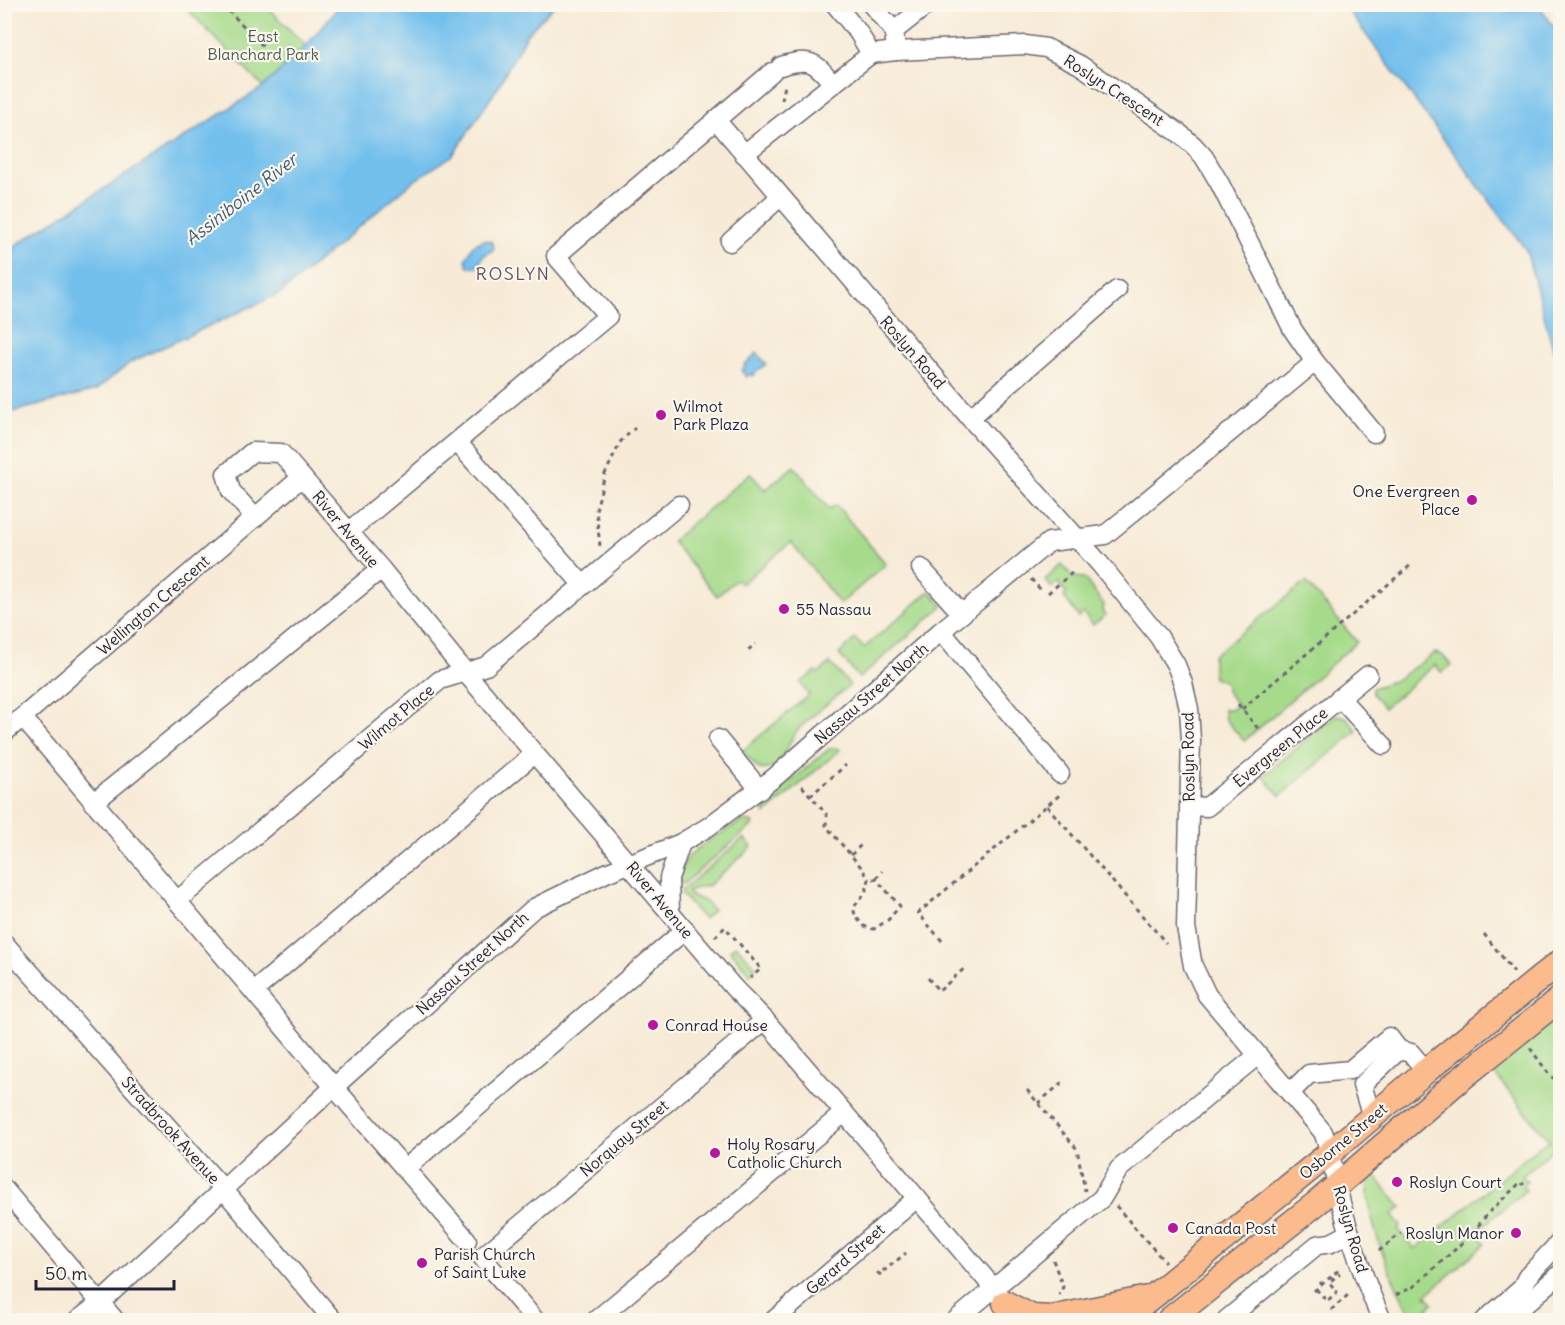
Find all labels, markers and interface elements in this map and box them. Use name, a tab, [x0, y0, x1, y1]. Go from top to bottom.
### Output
park label: East Blanchard Park	[207, 26, 319, 64]
street label: Roslyn Crescent	[1060, 50, 1168, 130]
water label: Assiniboine River	[180, 146, 304, 250]
district label: ROSLYN	[476, 262, 550, 285]
street label: Roslyn Road	[876, 312, 950, 392]
place label: Wilmot Park Plaza	[673, 396, 749, 434]
marker: Wilmot Park Plaza	[654, 408, 668, 422]
place label: One Evergreen Place	[1352, 481, 1460, 519]
street label: River Avenue	[308, 487, 384, 571]
marker: One Evergreen Place	[1465, 493, 1479, 507]
street label: Wellington Crescent	[93, 550, 214, 659]
place label: 55 Nassau	[796, 599, 871, 619]
marker: 55 Nassau	[777, 602, 791, 616]
street label: Nassau Street North	[810, 638, 932, 748]
street label: Wilmot Place	[354, 680, 438, 754]
street label: Evergreen Place	[1229, 703, 1331, 791]
street label: Roslyn Road	[1177, 712, 1199, 802]
street label: River Avenue	[622, 858, 698, 942]
street label: Nassau Street North	[412, 907, 532, 1019]
place label: Conrad House	[665, 1015, 768, 1035]
marker: Conrad House	[646, 1018, 660, 1032]
street label: Stradbrook Avenue	[118, 1072, 224, 1188]
street label: Norquay Street	[576, 1095, 673, 1181]
street label: Osborne Street	[1295, 1098, 1391, 1184]
place label: Holy Rosary Catholic Church	[727, 1134, 842, 1172]
marker: Holy Rosary Catholic Church	[708, 1146, 722, 1160]
place label: Roslyn Court	[1409, 1172, 1502, 1192]
marker: Roslyn Court	[1390, 1175, 1404, 1189]
street label: Roslyn Road	[1329, 1183, 1373, 1275]
place label: Canada Post	[1185, 1218, 1277, 1238]
street label: Gerard Street	[801, 1219, 889, 1299]
marker: Canada Post	[1166, 1221, 1180, 1235]
place label: Roslyn Manor	[1405, 1223, 1504, 1243]
marker: Roslyn Manor	[1509, 1226, 1523, 1240]
place label: Parish Church of Saint Luke	[434, 1244, 536, 1282]
scale bar	[36, 1253, 174, 1291]
marker: Parish Church of Saint Luke	[415, 1256, 429, 1270]
text: 50 m	[45, 1262, 87, 1285]

